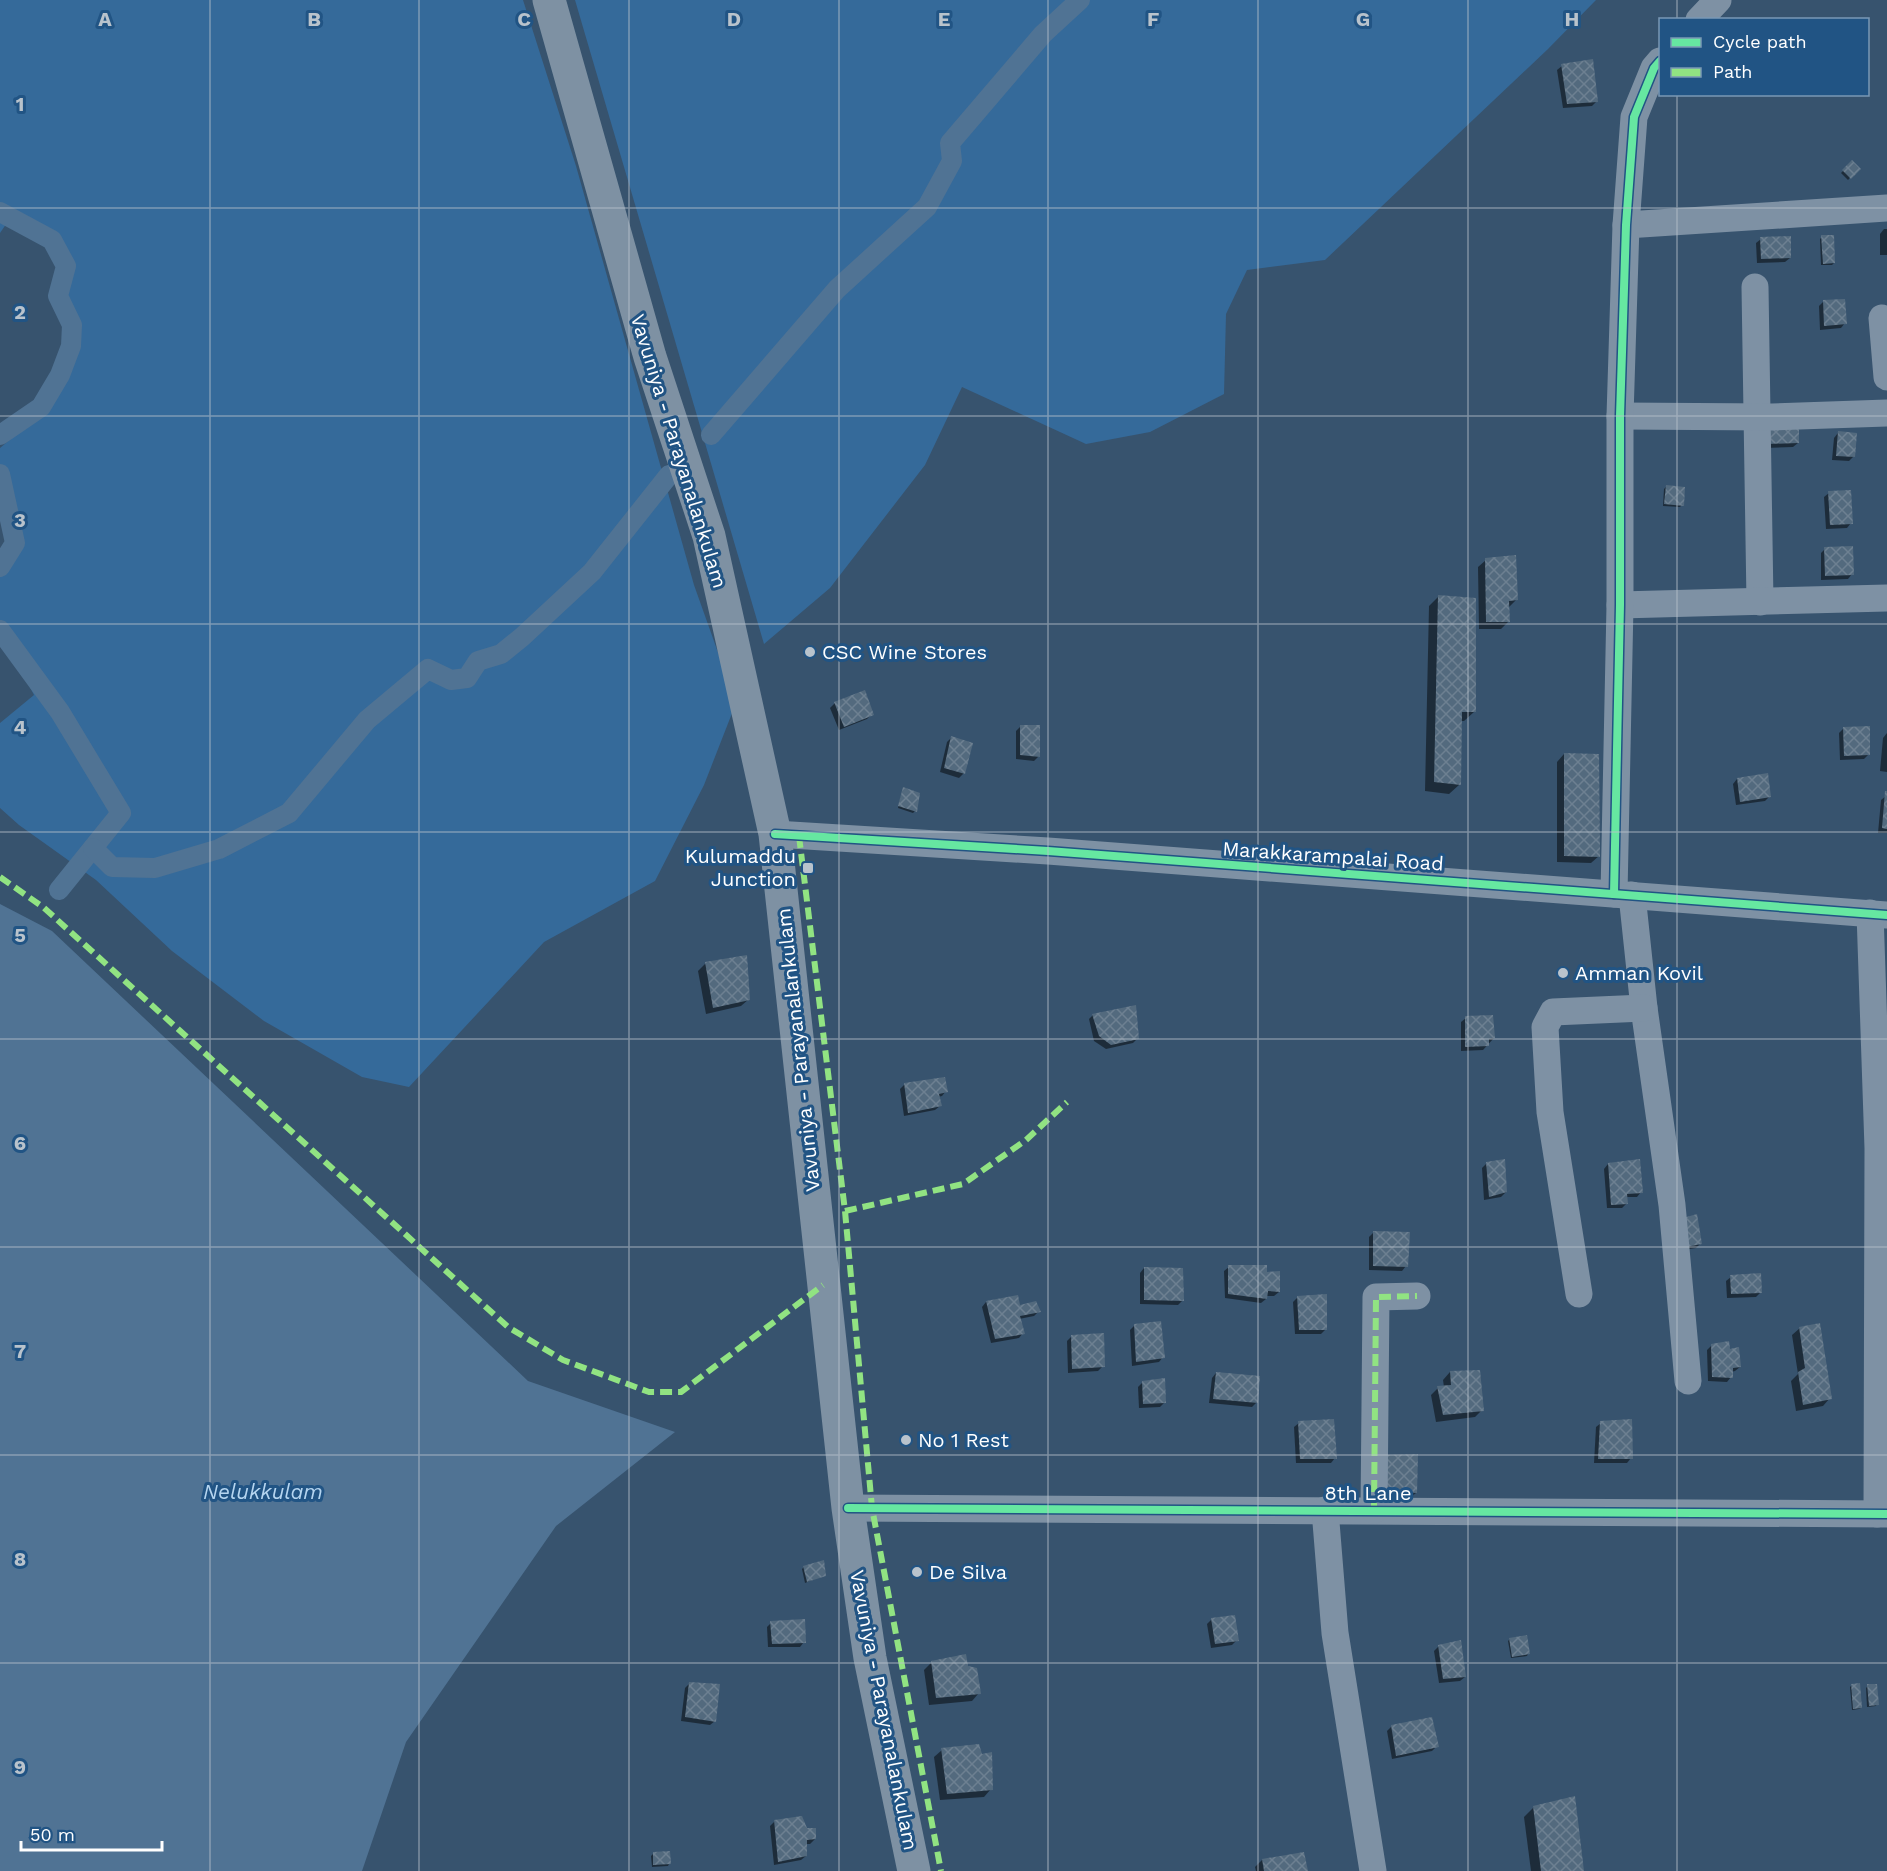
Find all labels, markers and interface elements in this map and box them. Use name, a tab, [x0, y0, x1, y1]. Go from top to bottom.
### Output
text: A	[98, 7, 112, 31]
text: B	[307, 7, 321, 31]
text: C	[517, 7, 531, 31]
text: D	[727, 7, 741, 31]
text: E	[938, 7, 950, 31]
text: F	[1147, 7, 1159, 31]
text: G	[1356, 7, 1370, 31]
text: H	[1565, 7, 1579, 31]
legend	[1659, 18, 1869, 96]
text: Cycle path	[1713, 31, 1807, 52]
text: Path	[1713, 61, 1753, 82]
text: 1	[16, 92, 24, 116]
text: 2	[14, 300, 26, 324]
street label: Vavuniya - Parayanalankulam	[626, 311, 732, 591]
text: 3	[14, 508, 26, 532]
place label: CSC Wine Stores	[822, 640, 987, 664]
marker: CSC Wine Stores	[803, 645, 817, 659]
text: 4	[14, 715, 27, 739]
street label: Marakkarampalai Road	[1222, 836, 1444, 876]
place label: Kulumaddu Junction	[685, 844, 796, 891]
marker: Kulumaddu Junction	[801, 861, 815, 875]
street label: Vavuniya - Parayanalankulam	[771, 907, 825, 1193]
text: 5	[14, 923, 26, 947]
place label: Amman Kovil	[1575, 961, 1703, 985]
marker: Amman Kovil	[1556, 966, 1570, 980]
text: 6	[14, 1131, 26, 1155]
text: 7	[14, 1339, 26, 1363]
place label: No 1 Rest	[918, 1428, 1010, 1452]
marker: No 1 Rest	[899, 1433, 913, 1447]
water label: Nelukkulam	[203, 1479, 323, 1504]
street label: 8th Lane	[1324, 1481, 1412, 1505]
text: 8	[14, 1547, 26, 1571]
place label: De Silva	[929, 1560, 1007, 1584]
marker: De Silva	[910, 1565, 924, 1579]
street label: Vavuniya - Parayanalankulam	[845, 1568, 923, 1852]
text: 9	[14, 1755, 26, 1779]
scale bar	[21, 1814, 162, 1852]
text: 50 m	[30, 1824, 75, 1845]

